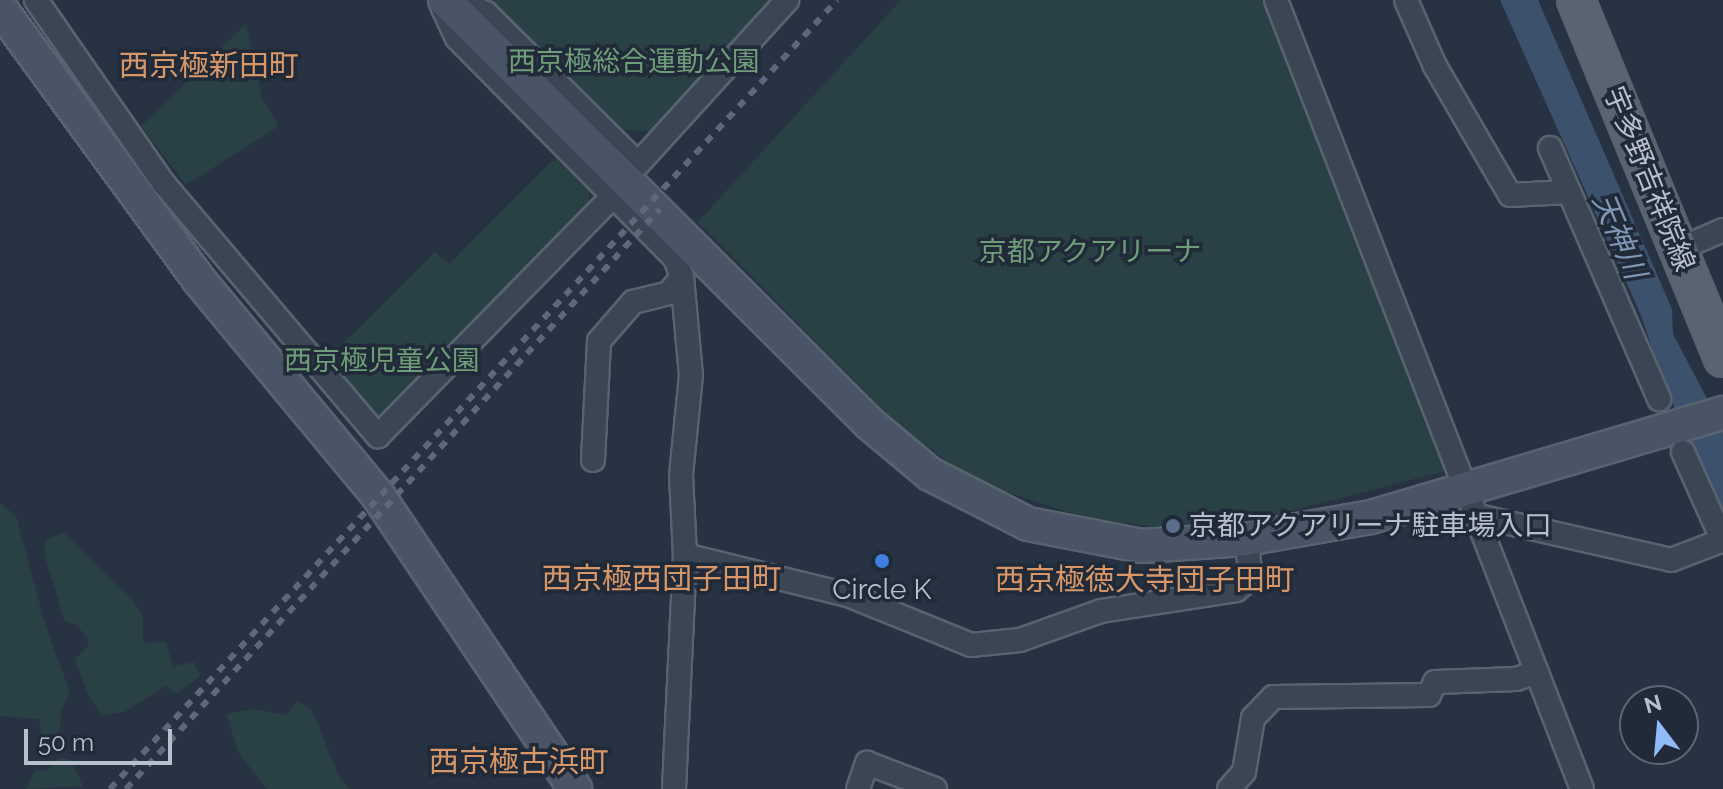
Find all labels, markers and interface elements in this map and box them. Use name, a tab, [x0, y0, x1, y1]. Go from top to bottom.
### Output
park label: 西京極総合運動公園	[508, 45, 760, 79]
district label: 西京極新田町	[119, 48, 299, 84]
street label: 宇多野吉祥院線	[1597, 82, 1701, 276]
water label: 天神川	[1585, 188, 1653, 284]
park label: 京都アクアリーナ	[978, 235, 1202, 269]
park label: 西京極児童公園	[284, 344, 480, 378]
place label: 京都アクアリーナ駐車場入口	[1189, 509, 1553, 543]
marker: 京都アクアリーナ駐車場入口	[1164, 517, 1182, 535]
marker: Circle K	[873, 552, 891, 570]
district label: 西京極西団子田町	[542, 561, 782, 597]
district label: 西京極徳大寺団子田町	[995, 562, 1295, 598]
place label: Circle K	[832, 573, 932, 607]
north arrow	[1619, 685, 1699, 765]
text: N	[1641, 689, 1665, 719]
scale bar	[28, 713, 176, 763]
text: 50 m	[38, 728, 94, 757]
district label: 西京極古浜町	[429, 744, 609, 780]

